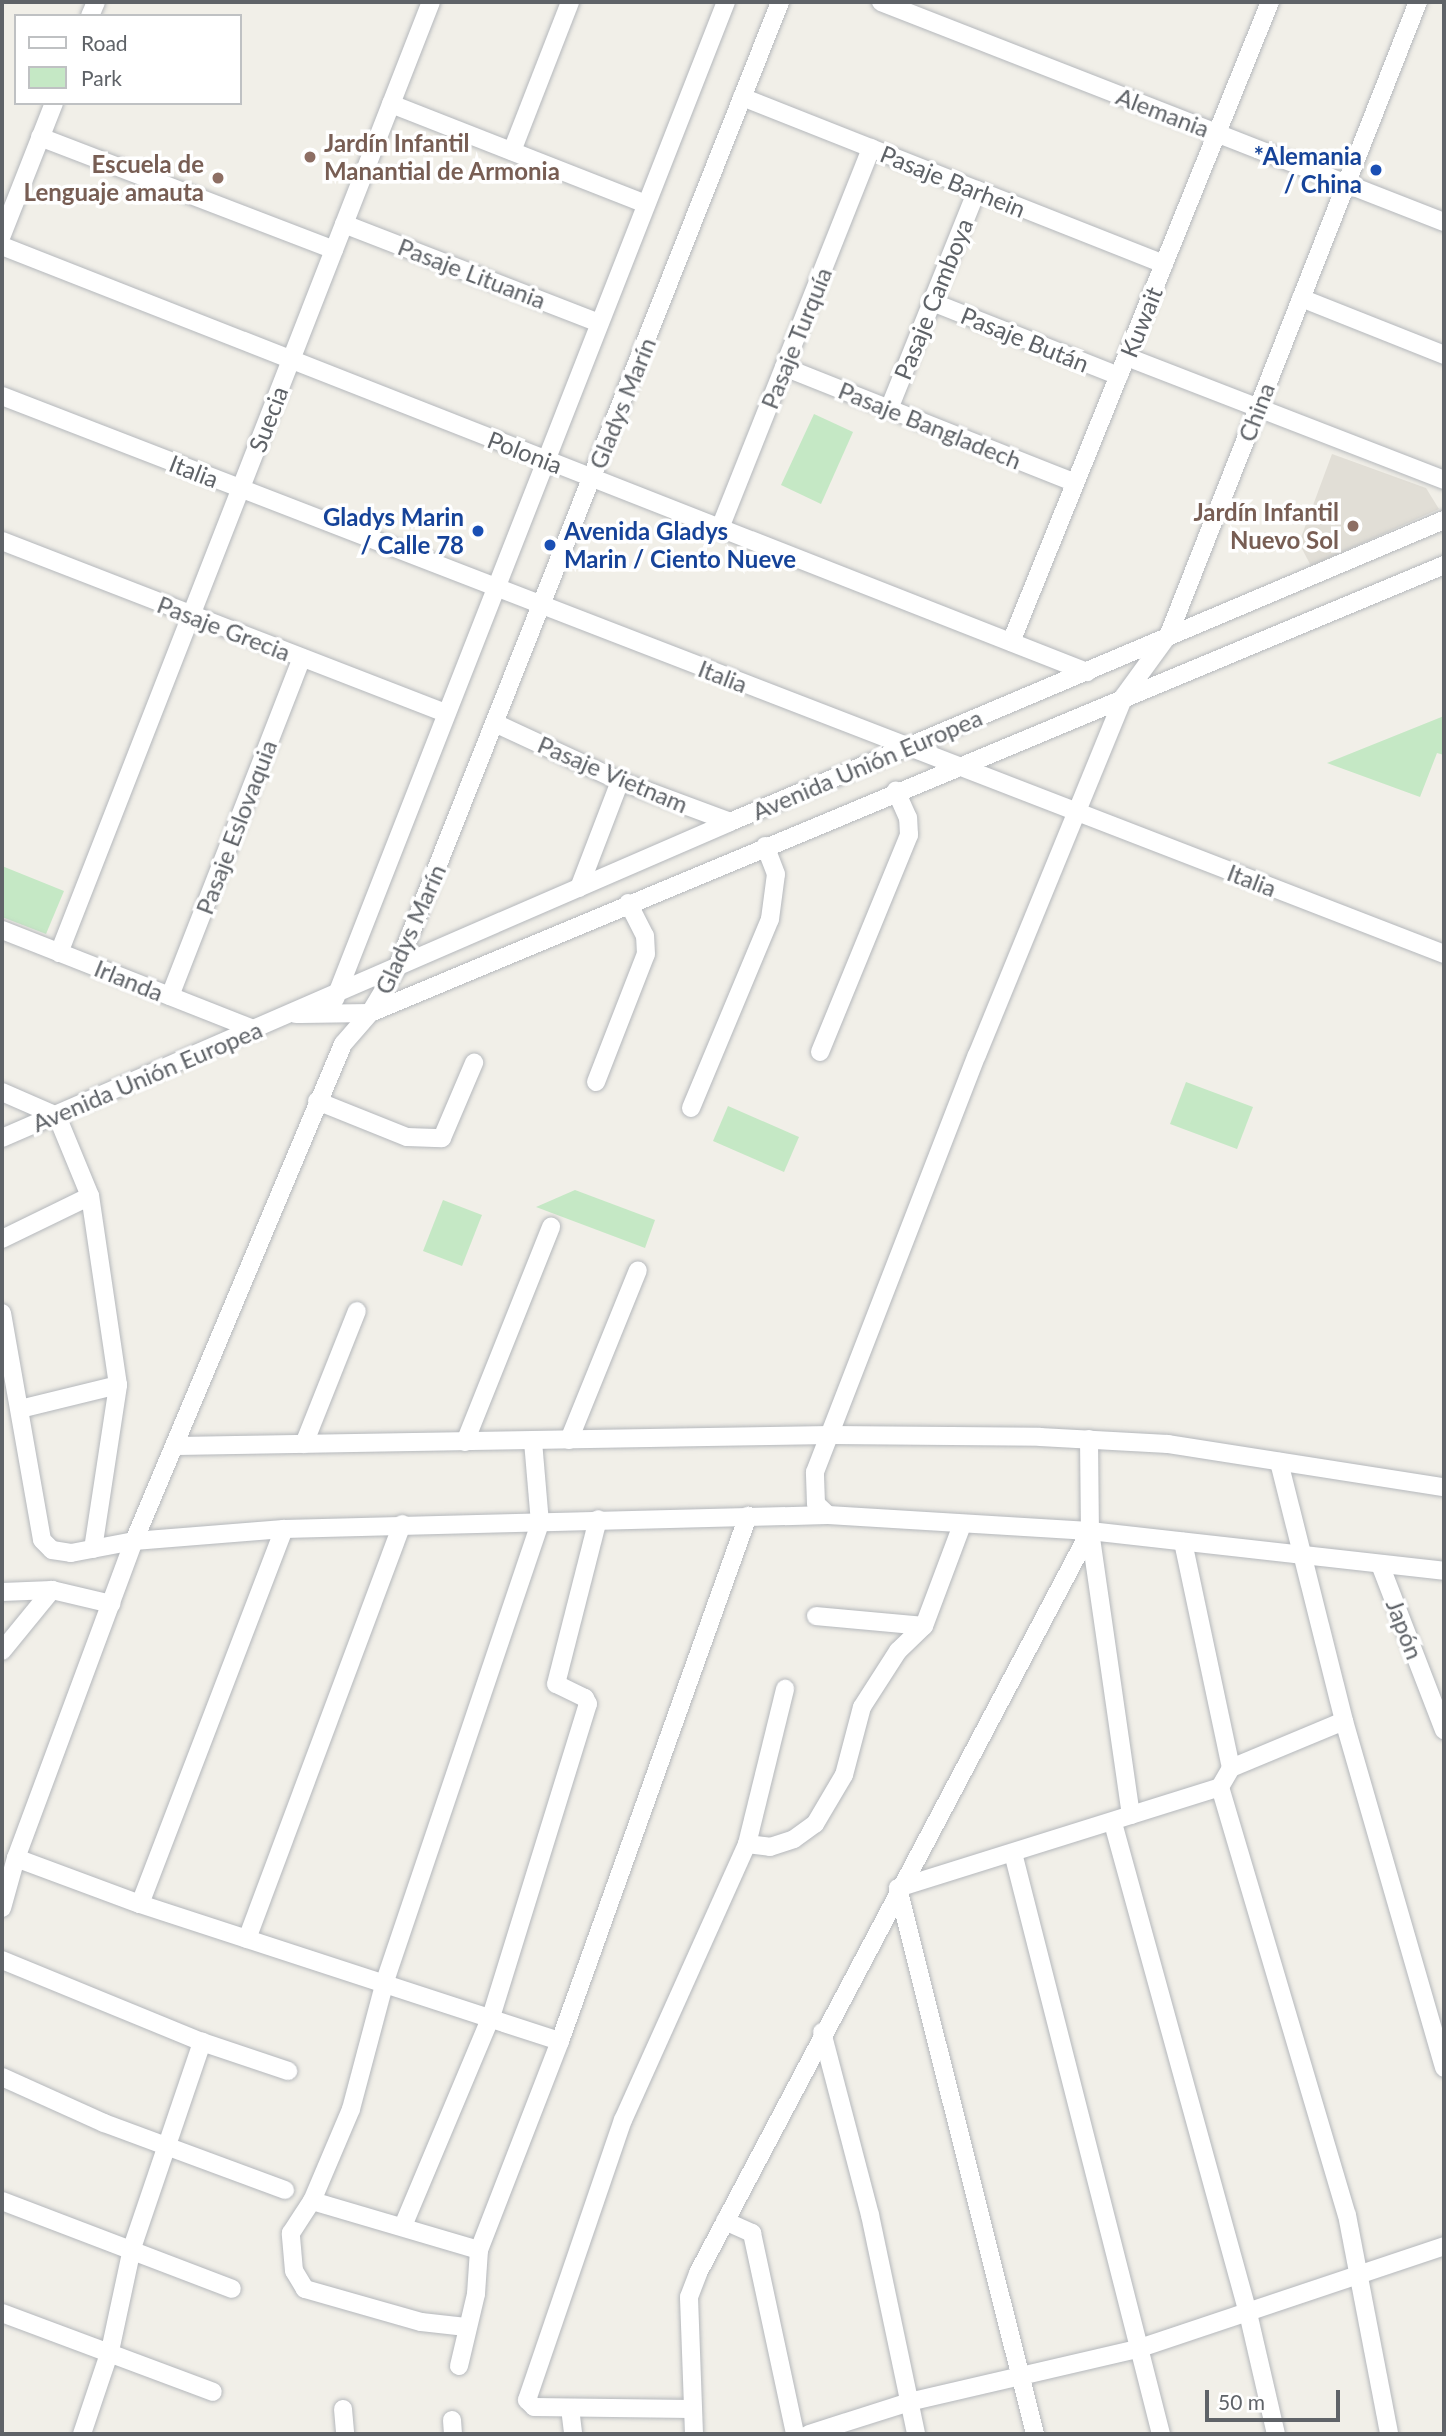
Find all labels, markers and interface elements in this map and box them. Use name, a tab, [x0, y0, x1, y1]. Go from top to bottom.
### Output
legend	[14, 14, 242, 105]
text: Road	[81, 30, 128, 55]
text: Park	[81, 65, 122, 90]
street label: Alemania	[1112, 81, 1214, 143]
place label: Jardín Infantil Manantial de Armonia	[324, 129, 561, 185]
street label: Pasaje Barhein	[876, 139, 1030, 223]
place label: *Alemania / China	[1254, 142, 1362, 198]
marker: Jardín Infantil Manantial de Armonia	[302, 149, 318, 165]
place label: Escuela de Lenguaje amauta	[24, 150, 204, 206]
marker: *Alemania / China	[1368, 162, 1384, 178]
marker: Escuela de Lenguaje amauta	[210, 170, 226, 186]
street label: Pasaje Camboya	[888, 214, 978, 384]
street label: Pasaje Lituania	[394, 232, 550, 314]
street label: Pasaje Turquía	[754, 263, 838, 413]
street label: Kuwait	[1114, 282, 1168, 362]
street label: Pasaje Bután	[957, 300, 1093, 378]
street label: Gladys Marín	[583, 333, 661, 473]
street label: Pasaje Bangladech	[834, 375, 1026, 475]
street label: China	[1232, 379, 1280, 445]
street label: Suecia	[242, 382, 294, 456]
street label: Polonia	[484, 425, 566, 479]
street label: Italia	[165, 449, 223, 493]
place label: Jardín Infantil Nuevo Sol	[1193, 498, 1339, 554]
place label: Gladys Marin / Calle 78	[323, 503, 464, 559]
place label: Avenida Gladys Marin / Ciento Nueve	[564, 517, 796, 573]
marker: Jardín Infantil Nuevo Sol	[1345, 518, 1361, 534]
marker: Gladys Marin / Calle 78	[470, 523, 486, 539]
marker: Avenida Gladys Marin / Ciento Nueve	[542, 537, 558, 553]
street label: Pasaje Grecia	[153, 589, 295, 667]
street label: Italia	[694, 654, 752, 698]
street label: Avenida Unión Europea	[748, 703, 986, 825]
street label: Pasaje Vietnam	[533, 729, 693, 819]
street label: Pasaje Eslovaquia	[190, 736, 282, 918]
street label: Italia	[1223, 858, 1281, 902]
street label: Gladys Marín	[369, 860, 451, 998]
street label: Irlanda	[90, 953, 168, 1007]
street label: Avenida Unión Europea	[28, 1015, 266, 1137]
street label: Japón	[1380, 1595, 1430, 1663]
scale bar	[1208, 2376, 1343, 2420]
text: 50 m	[1218, 2389, 1265, 2414]

